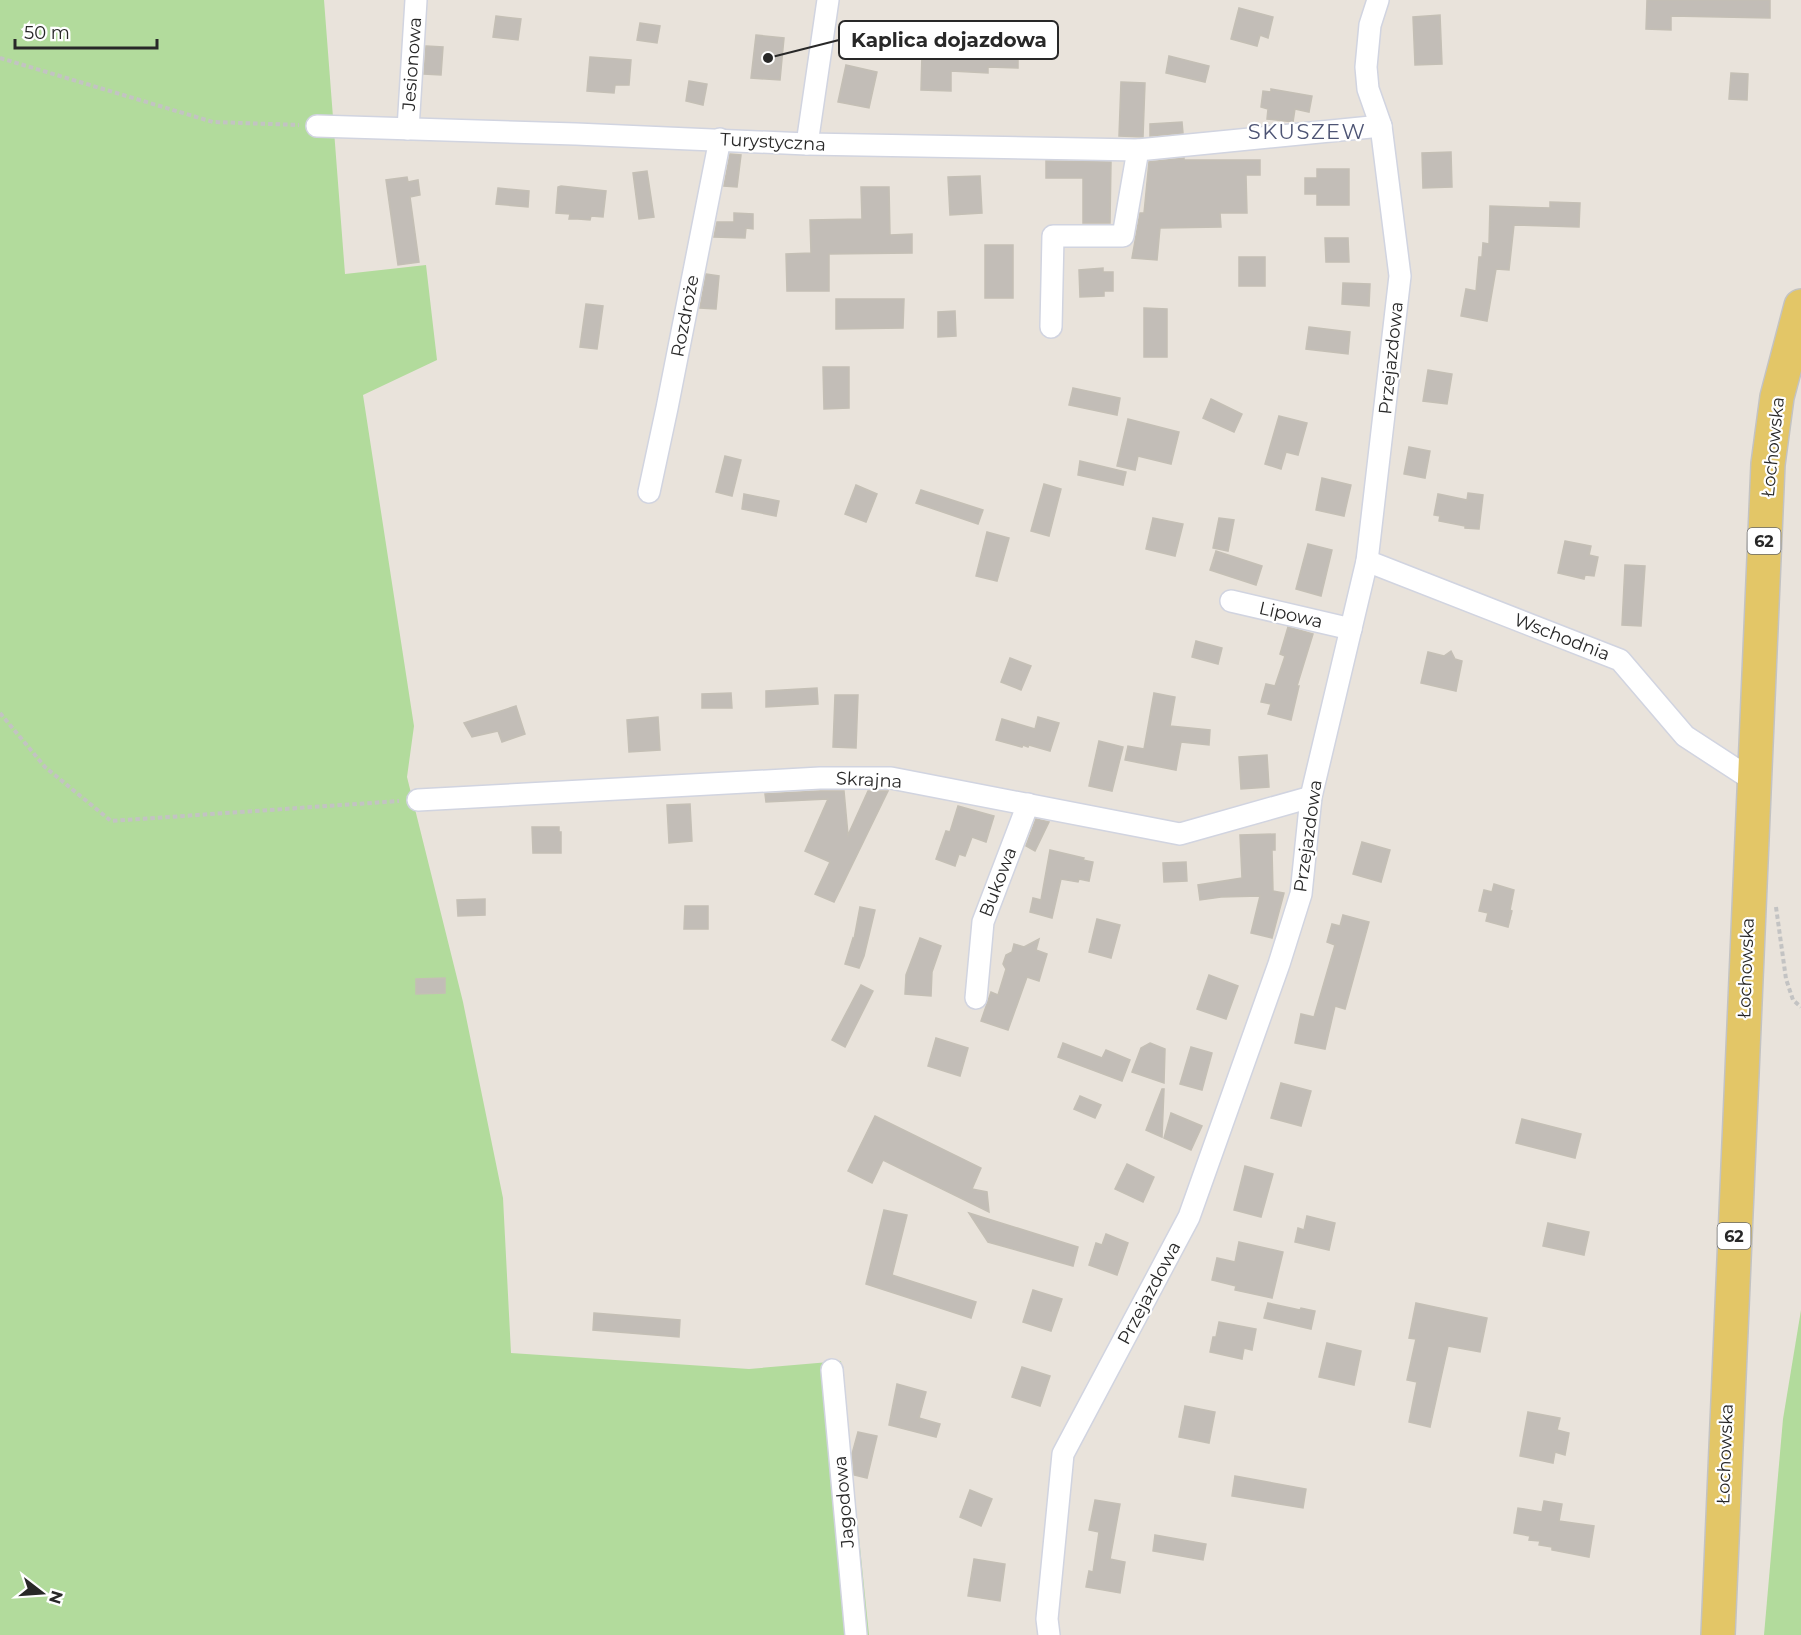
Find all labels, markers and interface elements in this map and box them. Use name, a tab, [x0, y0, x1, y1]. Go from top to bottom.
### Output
scale bar	[15, 12, 158, 50]
street label: Jesionowa	[398, 16, 426, 113]
callout: Kaplica dojazdowa	[839, 21, 1058, 59]
text: 50 m	[24, 22, 70, 44]
text: Kaplica dojazdowa	[851, 28, 1047, 52]
district label: SKUSZEW	[1248, 119, 1366, 144]
street label: Turystyczna	[720, 128, 826, 156]
street label: Rozdroże	[666, 273, 704, 359]
street label: Przejazdowa	[1374, 300, 1408, 416]
street label: Łochowska	[1757, 396, 1789, 498]
road number: 62	[1748, 528, 1780, 554]
street label: Lipowa	[1257, 597, 1325, 633]
street label: Wschodnia	[1511, 609, 1613, 665]
street label: Skrajna	[835, 767, 903, 793]
street label: Przejazdowa	[1289, 778, 1327, 894]
street label: Bukowa	[975, 844, 1021, 920]
street label: Łochowska	[1733, 917, 1759, 1019]
road number: 62	[1718, 1223, 1750, 1249]
street label: Przejazdowa	[1113, 1238, 1185, 1348]
street label: Łochowska	[1712, 1403, 1738, 1505]
street label: Jagodowa	[829, 1455, 859, 1550]
north arrow	[12, 1563, 72, 1623]
text: N	[45, 1588, 67, 1606]

